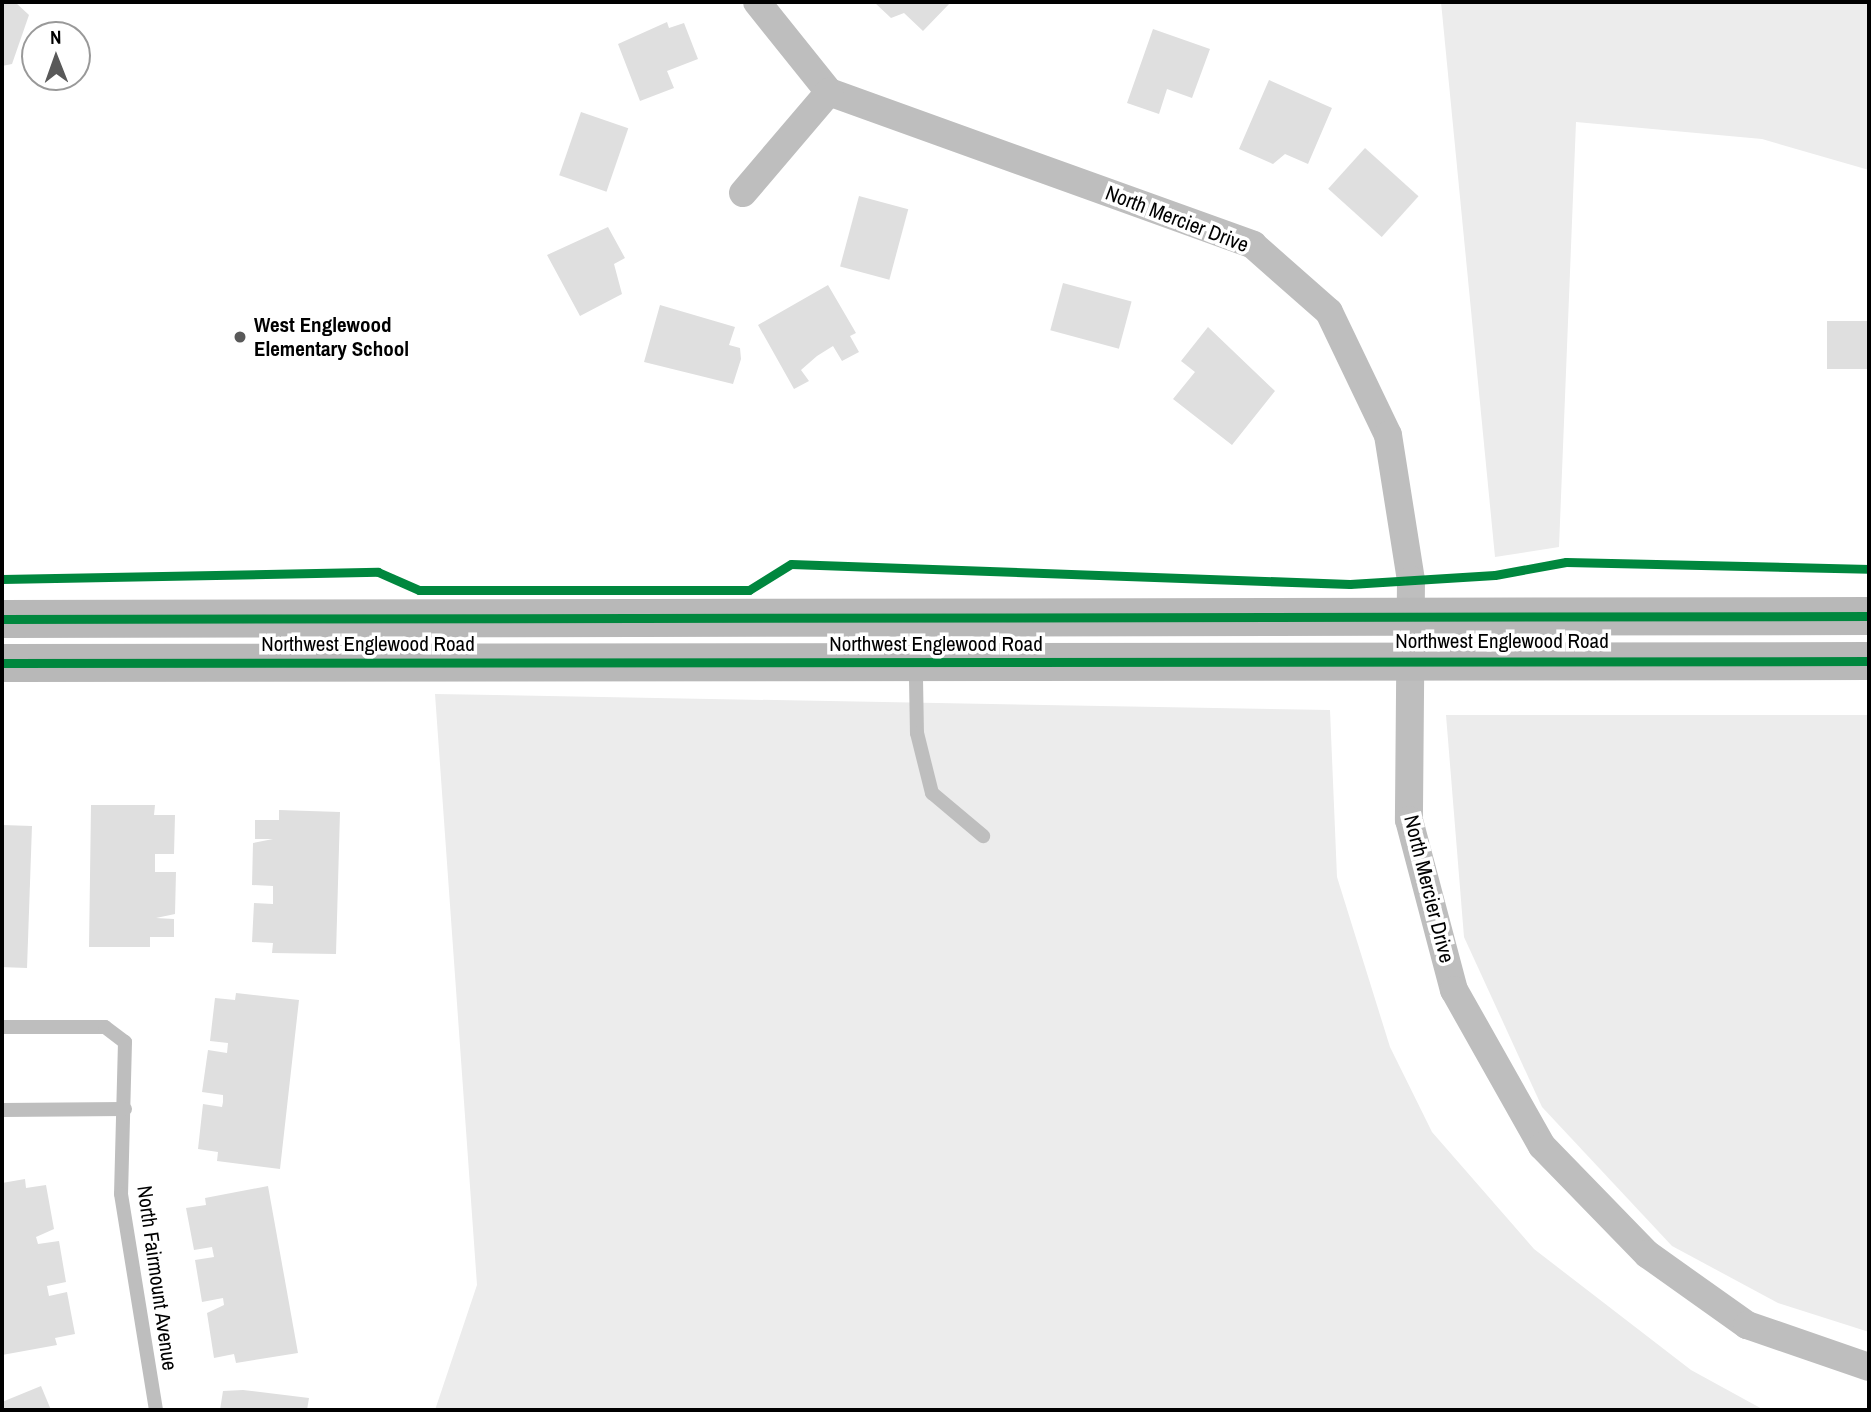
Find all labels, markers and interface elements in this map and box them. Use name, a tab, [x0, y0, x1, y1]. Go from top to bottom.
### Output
north arrow	[21, 21, 91, 91]
text: N	[50, 24, 62, 50]
street label: North Mercier Drive	[1102, 180, 1252, 258]
place label: West Englewood Elementary School	[254, 312, 409, 362]
marker: West Englewood Elementary School	[232, 329, 248, 345]
street label: Northwest Englewood Road	[1395, 628, 1609, 654]
street label: Northwest Englewood Road	[261, 631, 475, 657]
street label: Northwest Englewood Road	[829, 631, 1043, 657]
street label: North Mercier Drive	[1398, 813, 1460, 965]
street label: North Fairmount Avenue	[131, 1183, 183, 1373]

